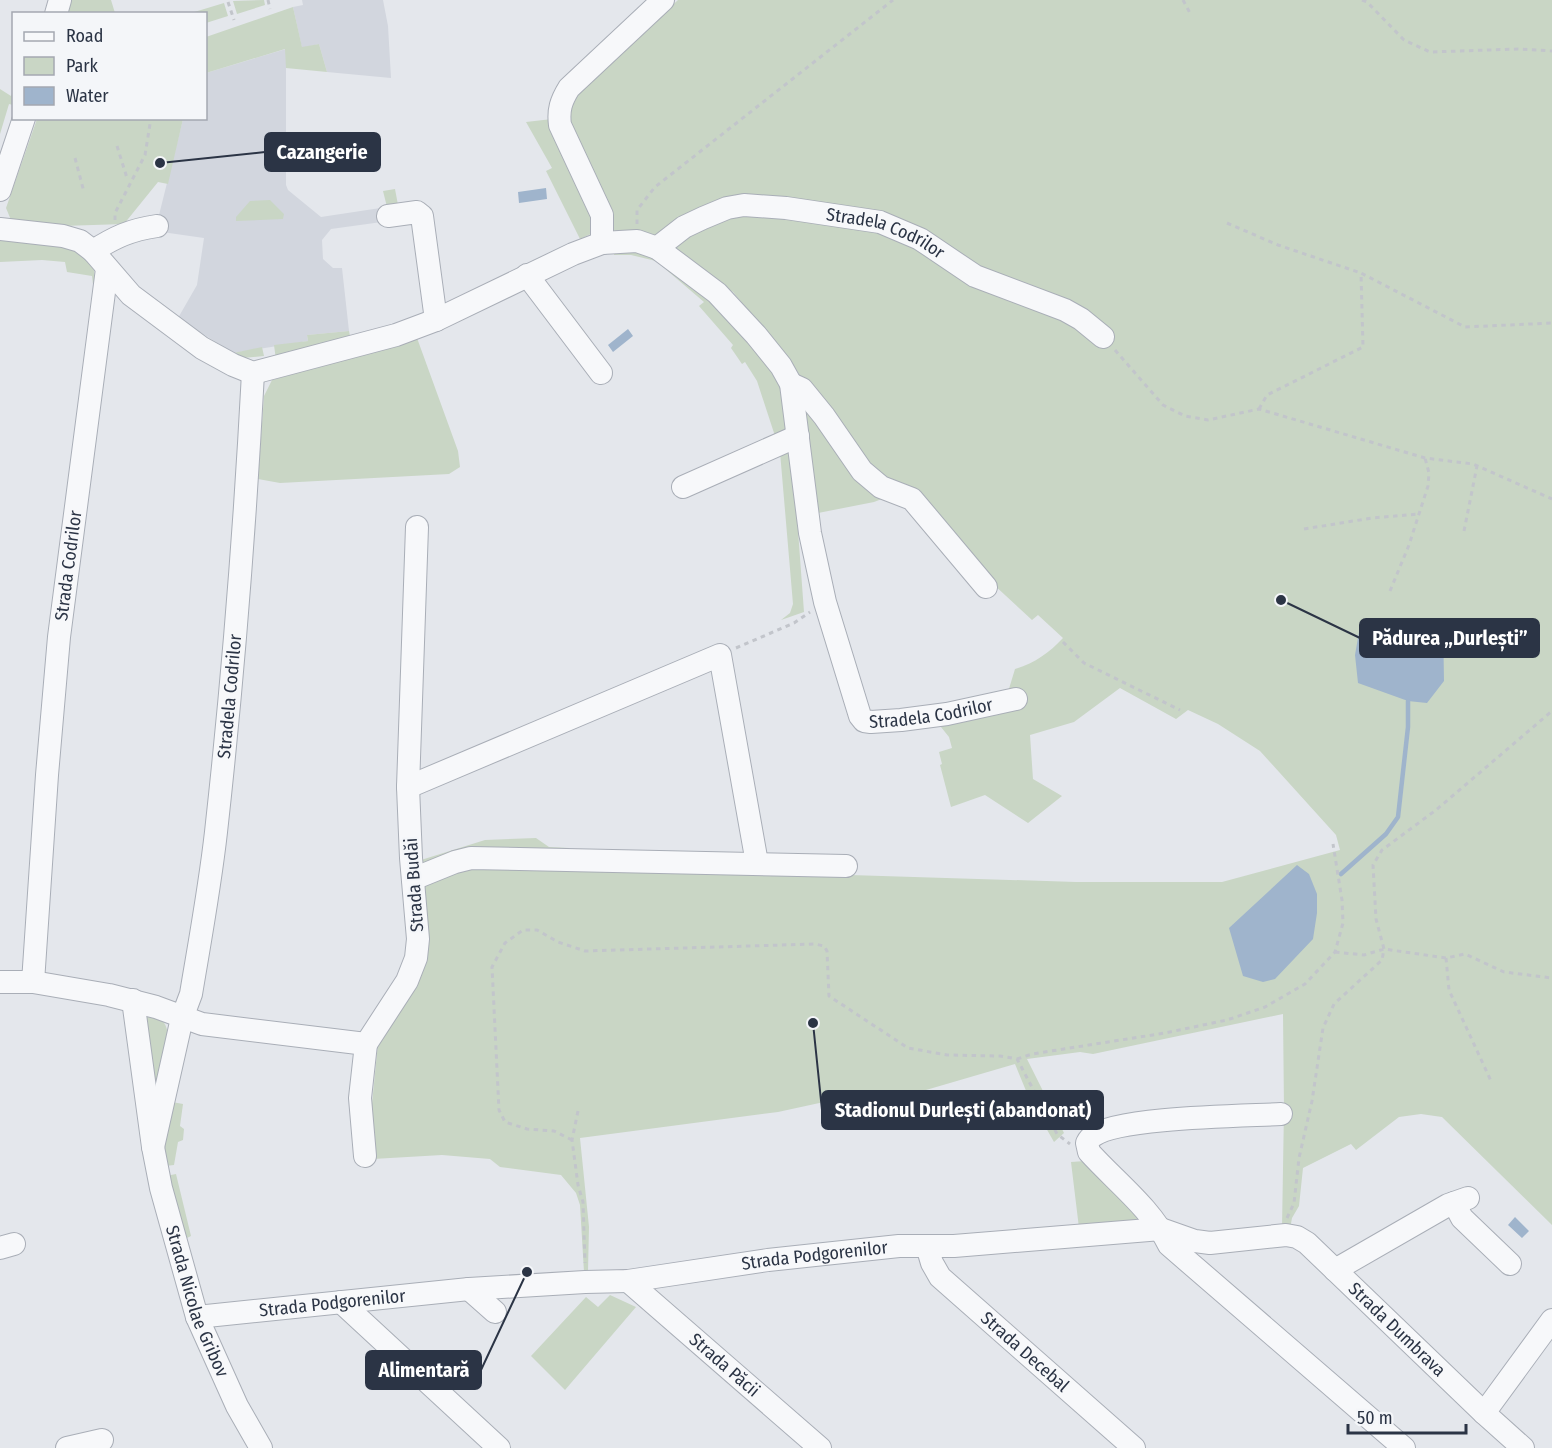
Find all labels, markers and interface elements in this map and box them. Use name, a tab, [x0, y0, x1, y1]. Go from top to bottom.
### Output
legend	[12, 12, 207, 120]
text: Road	[66, 25, 103, 47]
text: Park	[66, 55, 99, 77]
text: Water	[66, 85, 109, 107]
callout: Cazangerie	[265, 133, 380, 171]
text: Cazangerie	[276, 140, 368, 164]
street label: Stradela Codrilor	[825, 203, 949, 264]
street label: Strada Codrilor	[50, 508, 87, 622]
callout: Pădurea „Durlești”	[1360, 619, 1539, 657]
text: Pădurea „Durlești”	[1372, 626, 1528, 652]
street label: Stradela Codrilor	[213, 633, 246, 760]
street label: Stradela Codrilor	[868, 693, 996, 733]
street label: Strada Budăi	[400, 837, 428, 933]
callout: Stadionul Durlești (abandonat)	[822, 1091, 1103, 1129]
text: Stadionul Durlești (abandonat)	[835, 1098, 1091, 1124]
street label: Strada Nicolae Gribov	[161, 1223, 234, 1380]
street label: Strada Podgorenilor	[740, 1236, 889, 1275]
street label: Strada Dumbrava	[1344, 1278, 1450, 1381]
street label: Strada Podgorenilor	[258, 1285, 407, 1322]
street label: Strada Decebal	[976, 1307, 1074, 1397]
street label: Strada Păcii	[685, 1328, 764, 1402]
callout: Alimentară	[366, 1351, 481, 1389]
text: Alimentară	[378, 1358, 469, 1382]
scale bar	[1348, 1397, 1466, 1435]
text: 50 m	[1357, 1407, 1393, 1429]

